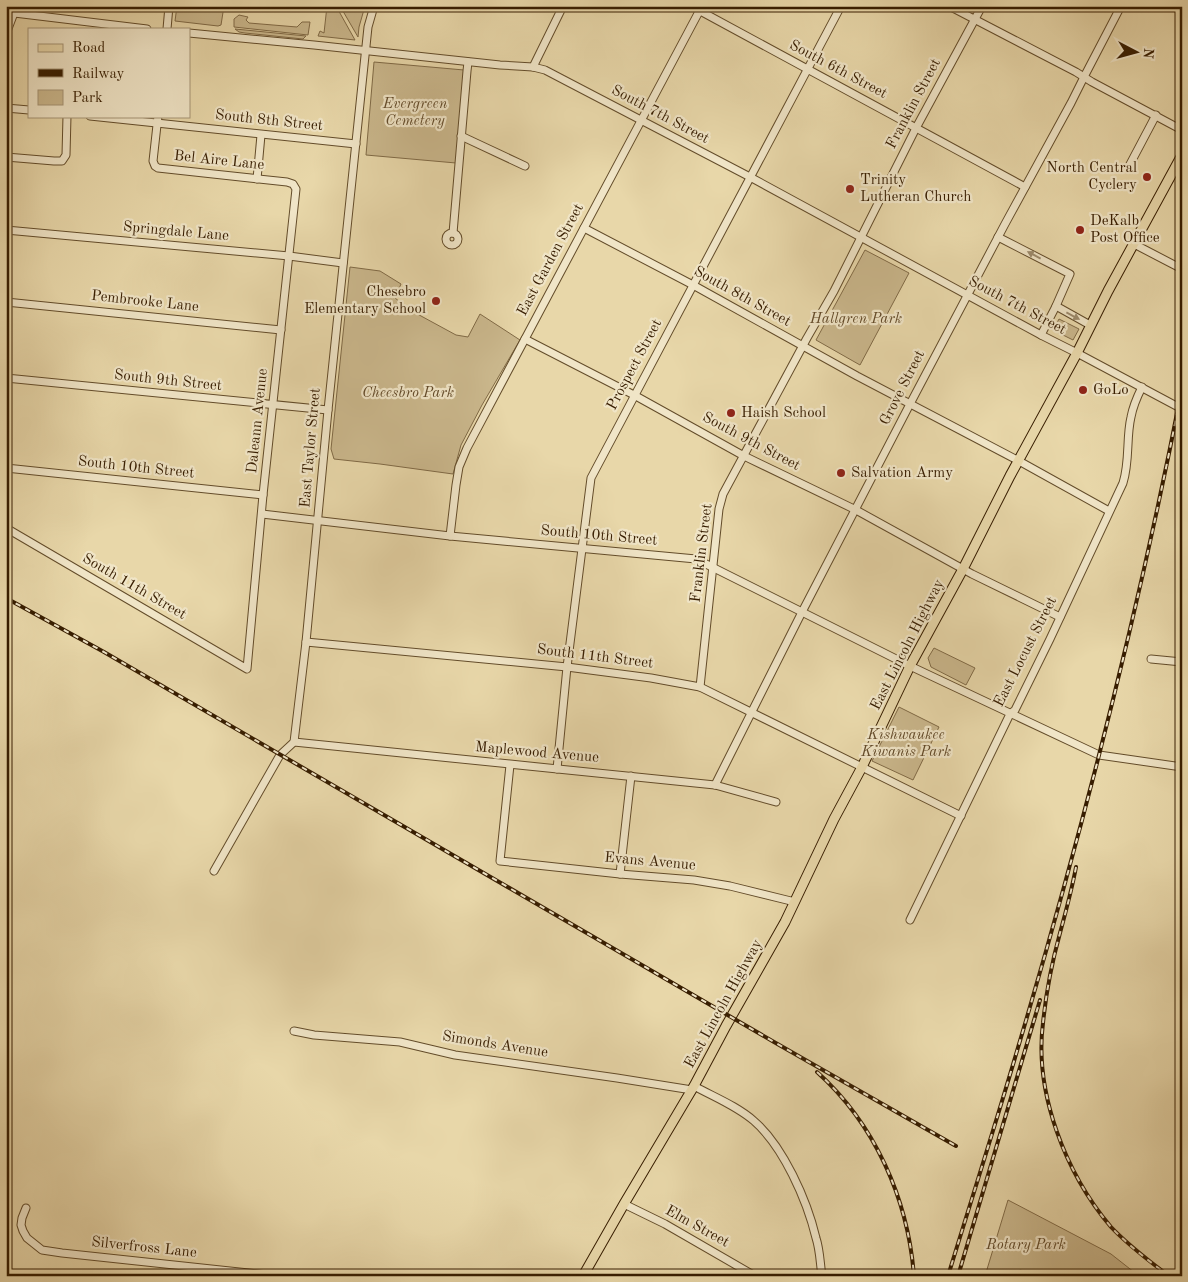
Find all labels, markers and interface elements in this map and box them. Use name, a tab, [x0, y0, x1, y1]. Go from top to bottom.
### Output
legend	[28, 28, 190, 118]
north arrow	[1110, 28, 1160, 78]
street label: South 6th Street	[787, 38, 889, 102]
text: Road	[72, 41, 106, 56]
text: N	[1140, 47, 1155, 60]
street label: Franklin Street	[884, 56, 944, 152]
text: Railway	[72, 67, 125, 82]
street label: South 7th Street	[609, 83, 711, 147]
text: Park	[72, 91, 103, 106]
park label: Evergreen Cemetery	[382, 97, 448, 129]
street label: South 8th Street	[214, 108, 324, 134]
street label: Bel Aire Lane	[173, 149, 265, 173]
place label: North Central Cyclery	[1046, 161, 1137, 193]
marker: North Central Cyclery	[1141, 171, 1153, 183]
place label: Trinity Lutheran Church	[860, 173, 971, 205]
marker: Trinity Lutheran Church	[844, 183, 856, 195]
street label: East Garden Street	[515, 201, 587, 319]
place label: DeKalb Post Office	[1090, 214, 1160, 246]
street label: Springdale Lane	[122, 220, 230, 244]
marker: DeKalb Post Office	[1074, 224, 1086, 236]
one-way arrow	[1027, 251, 1041, 259]
street label: South 8th Street	[691, 264, 793, 330]
street label: South 7th Street	[966, 274, 1068, 338]
place label: Chesebro Elementary School	[304, 285, 426, 317]
street label: Pembrooke Lane	[90, 289, 200, 315]
marker: Chesebro Elementary School	[430, 295, 442, 307]
park label: Hallgren Park	[809, 312, 902, 327]
one-way arrow	[1066, 312, 1080, 320]
street label: Prospect Street	[605, 317, 665, 413]
street label: Grove Street	[878, 348, 928, 428]
street label: South 9th Street	[113, 368, 223, 394]
street label: Daleann Avenue	[245, 368, 271, 474]
place label: GoLo	[1093, 383, 1129, 398]
marker: GoLo	[1077, 384, 1089, 396]
park label: Cheesbro Park	[362, 386, 454, 401]
street label: East Taylor Street	[298, 387, 324, 509]
place label: Haish School	[741, 406, 826, 421]
marker: Haish School	[725, 407, 737, 419]
street label: South 9th Street	[700, 410, 802, 474]
street label: South 10th Street	[77, 454, 195, 482]
place label: Salvation Army	[851, 466, 953, 481]
marker: Salvation Army	[835, 467, 847, 479]
street label: Franklin Street	[688, 503, 716, 603]
street label: South 10th Street	[540, 523, 658, 549]
street label: South 11th Street	[80, 551, 188, 623]
street label: East Lincoln Highway	[868, 577, 948, 713]
street label: East Locust Street	[992, 594, 1060, 710]
street label: South 11th Street	[536, 642, 654, 672]
park label: Kishwaukee Kiwanis Park	[860, 728, 951, 760]
street label: Maplewood Avenue	[474, 740, 600, 766]
street label: Evans Avenue	[604, 851, 696, 873]
street label: East Lincoln Highway	[682, 937, 766, 1071]
street label: Simonds Avenue	[441, 1029, 549, 1061]
street label: Elm Street	[663, 1203, 731, 1251]
street label: Silverfross Lane	[91, 1235, 198, 1261]
park label: Rotary Park	[985, 1238, 1066, 1253]

